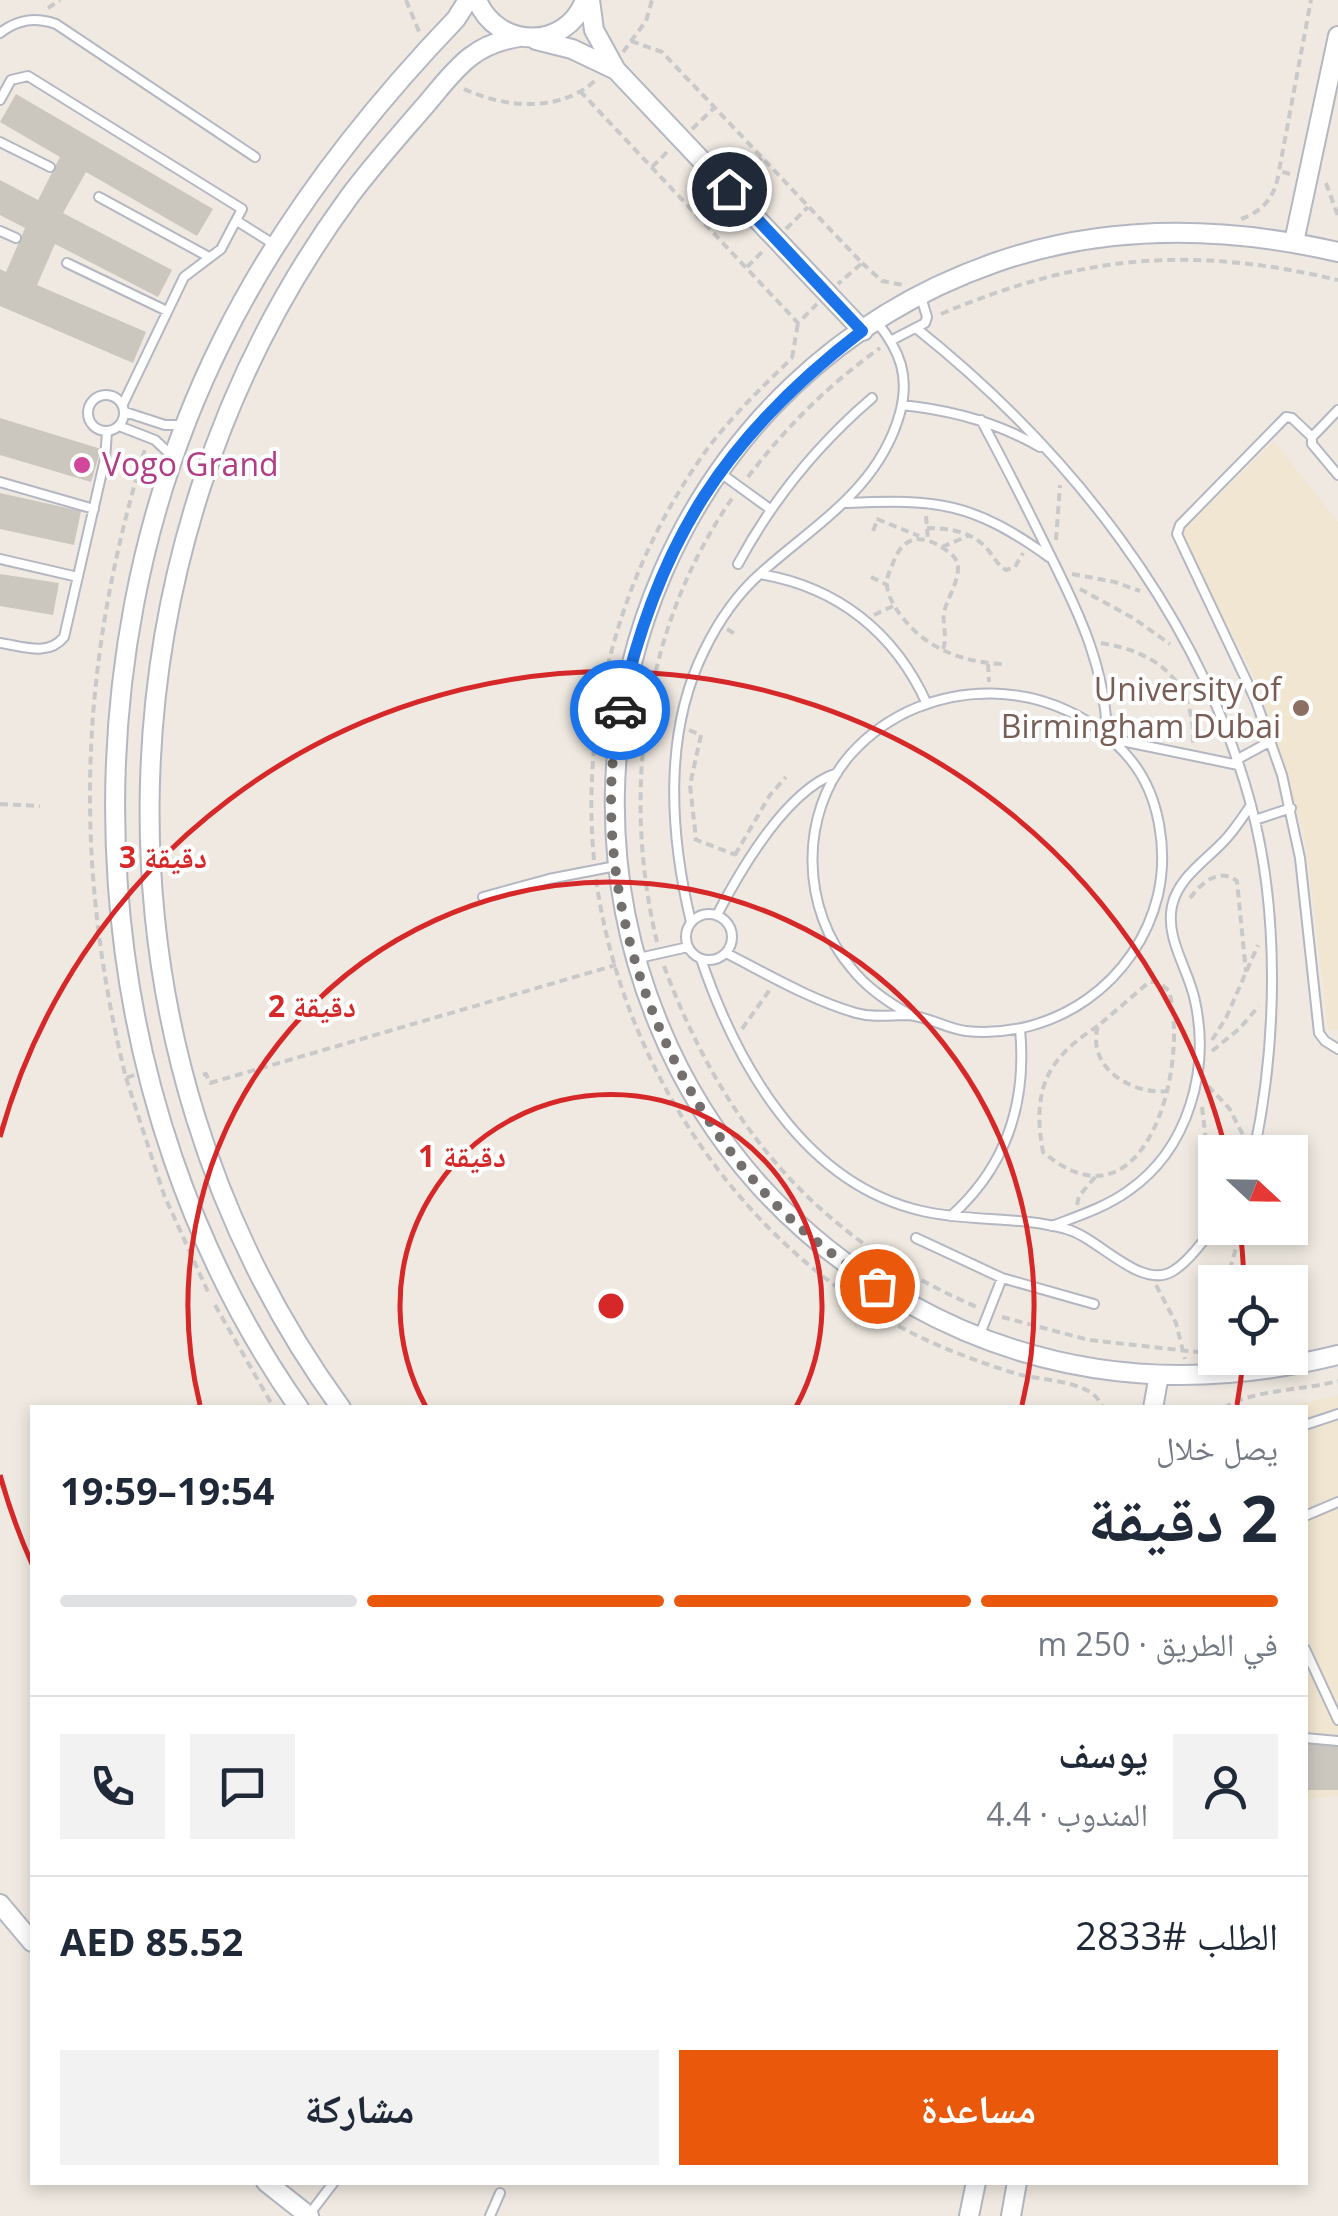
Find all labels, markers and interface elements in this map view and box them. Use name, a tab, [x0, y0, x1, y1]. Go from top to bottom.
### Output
pin	[687, 147, 772, 232]
icon: home	[702, 162, 757, 217]
place label: Vogo Grand	[102, 442, 279, 485]
marker: Vogo Grand	[71, 454, 93, 476]
courier	[570, 660, 670, 760]
place label: University of Birmingham Dubai	[1001, 667, 1283, 747]
icon: car	[593, 683, 648, 738]
marker: University of Birmingham Dubai	[1290, 697, 1312, 719]
text: 3 دقيقة	[119, 836, 207, 877]
text: 2 دقيقة	[268, 985, 356, 1026]
text: 1 دقيقة	[418, 1135, 506, 1176]
north arrow	[1198, 1135, 1308, 1245]
map controls	[1198, 1135, 1308, 1375]
pin	[835, 1244, 920, 1329]
icon: bag	[850, 1259, 905, 1314]
button: locate	[1198, 1265, 1308, 1375]
centre of rings	[593, 1288, 629, 1324]
text: يصل خلال	[1156, 1426, 1278, 1469]
text: 19:54–19:59	[60, 1464, 275, 1516]
text: 2 دقيقة	[1087, 1473, 1278, 1561]
text: في الطريق · 250 m	[1037, 1622, 1278, 1665]
text: يوسف	[1058, 1727, 1148, 1779]
button: phone	[60, 1734, 165, 1839]
button: chat	[190, 1734, 295, 1839]
button: person	[1173, 1734, 1278, 1839]
text: المندوب · 4.4	[986, 1792, 1148, 1835]
text: الطلب #2833	[1075, 1909, 1278, 1961]
text: AED 85.52	[60, 1915, 243, 1967]
button: مشاركة	[60, 2050, 659, 2165]
button: مساعدة	[679, 2050, 1278, 2165]

